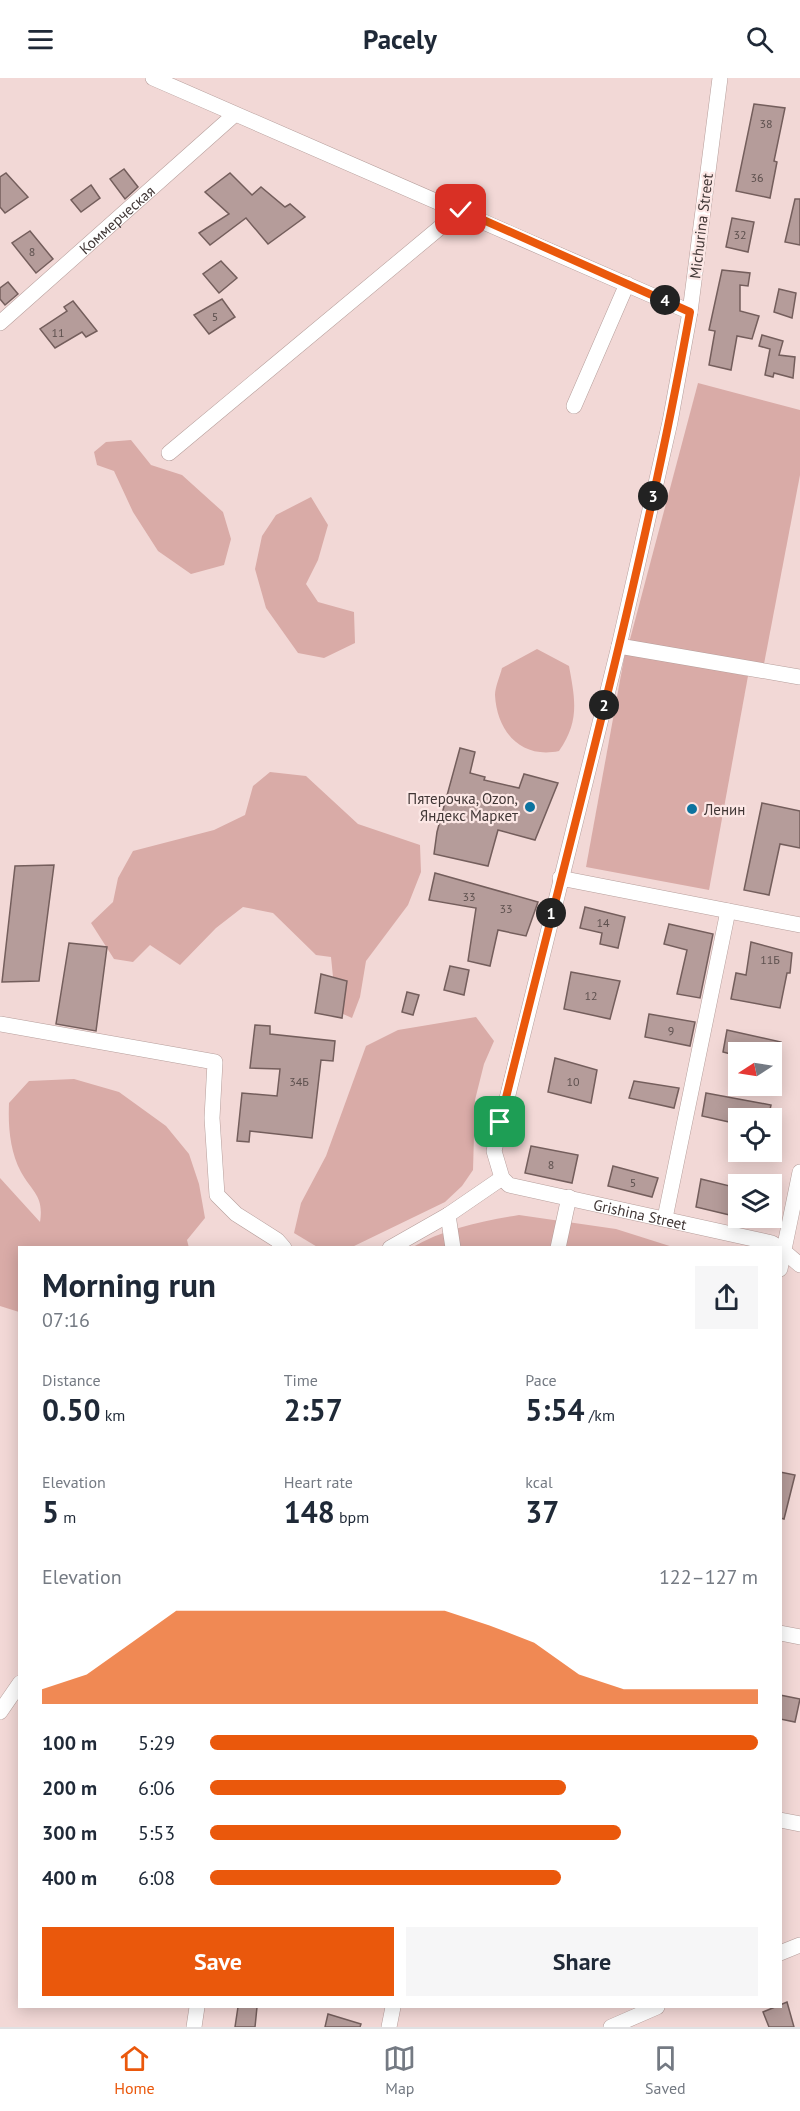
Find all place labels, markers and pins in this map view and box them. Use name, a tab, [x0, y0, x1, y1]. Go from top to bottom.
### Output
pin	[435, 184, 486, 235]
pin: 4	[650, 285, 680, 315]
pin: 3	[638, 481, 668, 511]
pin: 2	[589, 690, 619, 720]
place label: Пятерочка, Ozon, Яндекс Маркет	[407, 789, 518, 825]
marker: Пятерочка, Ozon, Яндекс Маркет	[523, 800, 537, 814]
place label: Ленин	[703, 800, 745, 819]
marker: Ленин	[685, 802, 699, 816]
pin: 1	[536, 898, 566, 928]
pin	[474, 1096, 525, 1147]

